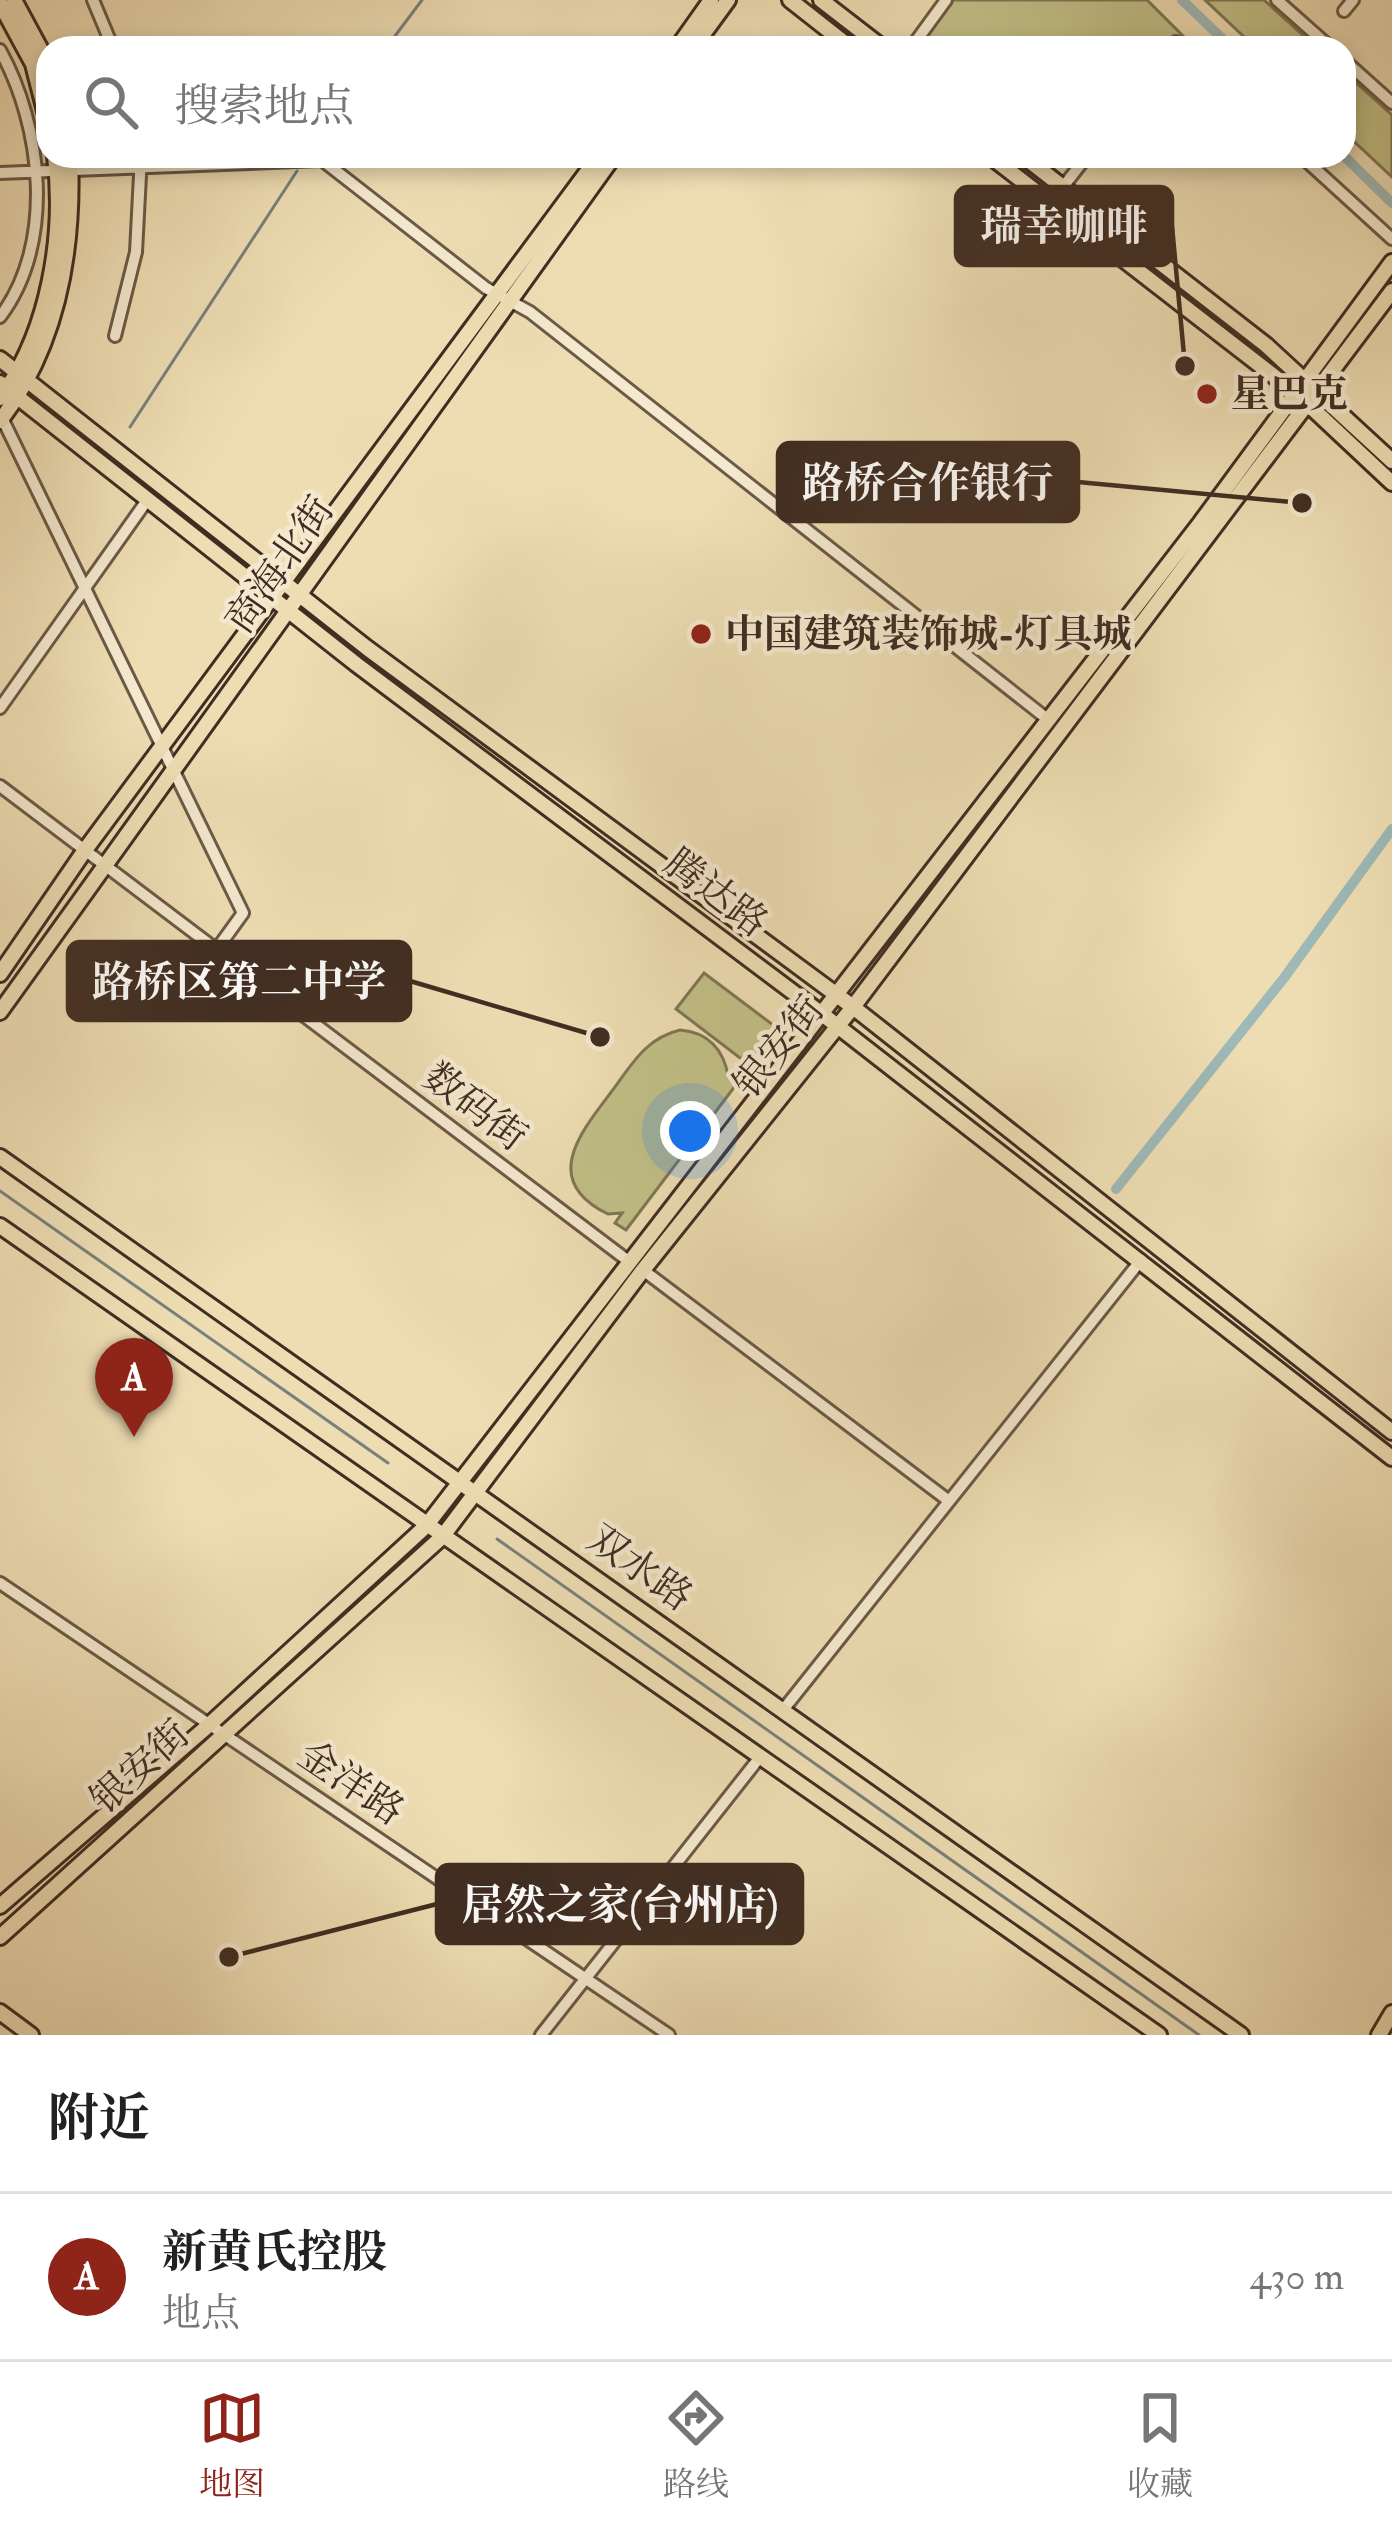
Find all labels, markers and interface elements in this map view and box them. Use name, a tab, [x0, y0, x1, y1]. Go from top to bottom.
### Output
search box	[36, 36, 1356, 168]
icon: search	[78, 69, 144, 135]
text: 搜索地点	[174, 79, 354, 135]
callout: 瑞幸咖啡	[956, 187, 1172, 265]
text: 瑞幸咖啡	[980, 201, 1148, 253]
place label: 星巴克	[1231, 370, 1348, 419]
marker: 星巴克	[1194, 381, 1220, 407]
callout: 路桥合作银行	[778, 443, 1078, 521]
text: 路桥合作银行	[802, 458, 1054, 510]
street label: 商海北街	[215, 487, 345, 643]
place label: 中国建筑装饰城-灯具城	[725, 610, 1132, 659]
marker: 中国建筑装饰城-灯具城	[688, 621, 714, 647]
street label: 腾达路	[655, 838, 777, 948]
callout: 路桥区第二中学	[68, 942, 410, 1020]
text: 路桥区第二中学	[92, 957, 386, 1009]
street label: 银安街	[723, 986, 835, 1108]
street label: 数码街	[414, 1052, 536, 1162]
your location	[660, 1101, 720, 1161]
pin: A	[95, 1338, 173, 1437]
street label: 双水路	[578, 1514, 702, 1622]
street label: 银安街	[80, 1710, 200, 1824]
street label: 金洋路	[289, 1730, 413, 1836]
callout: 居然之家(台州店)	[437, 1865, 802, 1943]
text: 居然之家(台州店)	[462, 1880, 778, 1932]
text: 附近	[48, 2087, 150, 2151]
text: 新黄氏控股	[162, 2225, 387, 2281]
text: A	[75, 2252, 99, 2301]
text: 430 m	[1250, 2252, 1344, 2301]
text: 地点	[162, 2289, 240, 2338]
tab: 地图	[199, 2385, 265, 2505]
tab: 路线	[663, 2385, 729, 2505]
tab: 收藏	[1127, 2385, 1193, 2505]

